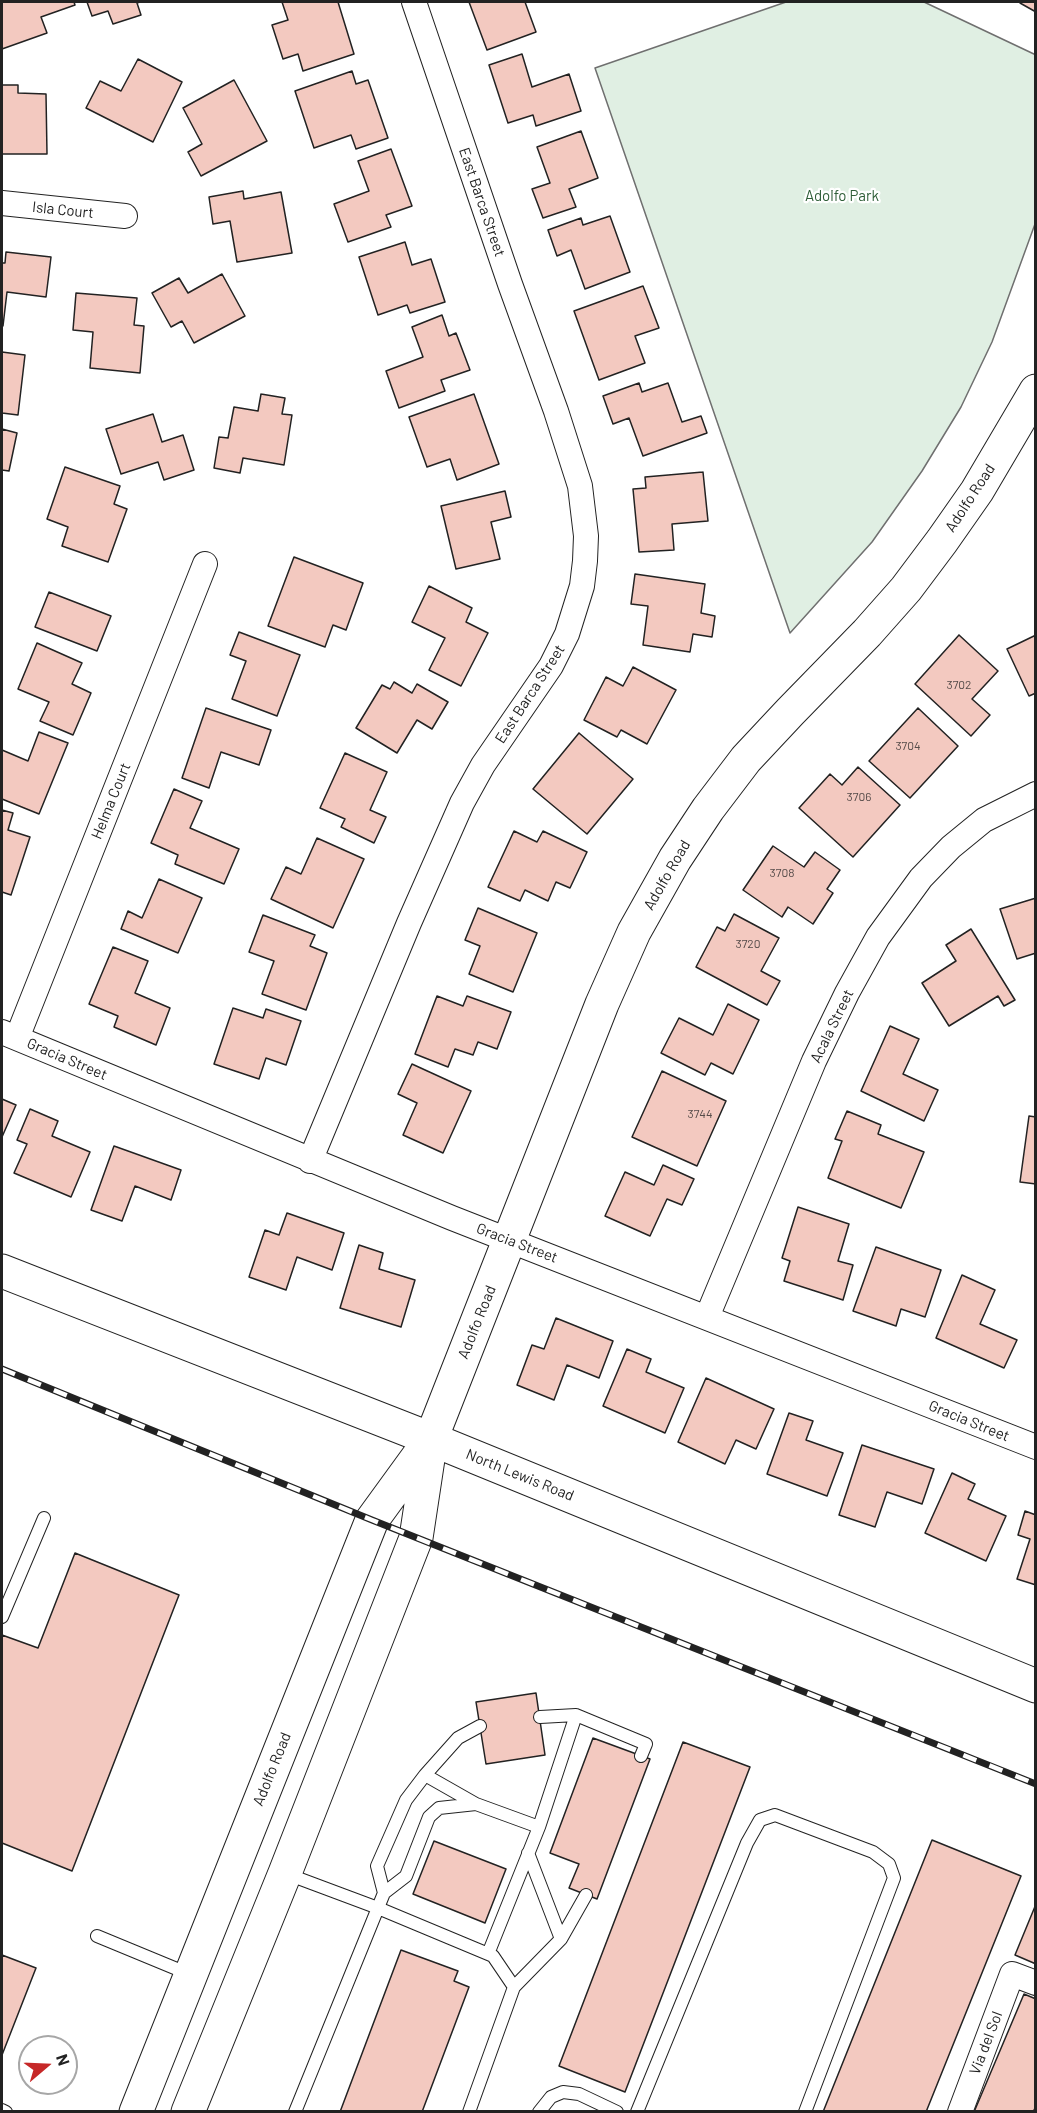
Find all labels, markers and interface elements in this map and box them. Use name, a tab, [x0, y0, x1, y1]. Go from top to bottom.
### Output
street label: East Barca Street	[455, 145, 509, 259]
park label: Adolfo Park	[805, 187, 879, 205]
street label: Isla Court	[31, 198, 95, 222]
street label: Adolfo Road	[941, 461, 999, 535]
street label: East Barca Street	[491, 641, 569, 747]
house number: 3702	[946, 678, 972, 692]
house number: 3704	[895, 739, 921, 753]
street label: Helma Court	[88, 760, 134, 842]
house number: 3706	[847, 790, 871, 804]
street label: Adolfo Road	[640, 837, 694, 913]
house number: 3708	[770, 866, 794, 880]
house number: 3720	[735, 937, 761, 951]
street label: Acala Street	[806, 986, 858, 1066]
street label: Gracia Street	[24, 1034, 110, 1084]
house number: 3744	[687, 1107, 713, 1121]
street label: Gracia Street	[474, 1219, 560, 1267]
street label: Adolfo Road	[454, 1283, 500, 1361]
street label: Gracia Street	[926, 1397, 1012, 1445]
street label: North Lewis Road	[463, 1445, 577, 1505]
street label: Adolfo Road	[249, 1730, 295, 1808]
street label: Via del Sol	[966, 2009, 1006, 2077]
north arrow	[18, 2035, 78, 2095]
text: N	[53, 2051, 74, 2068]

